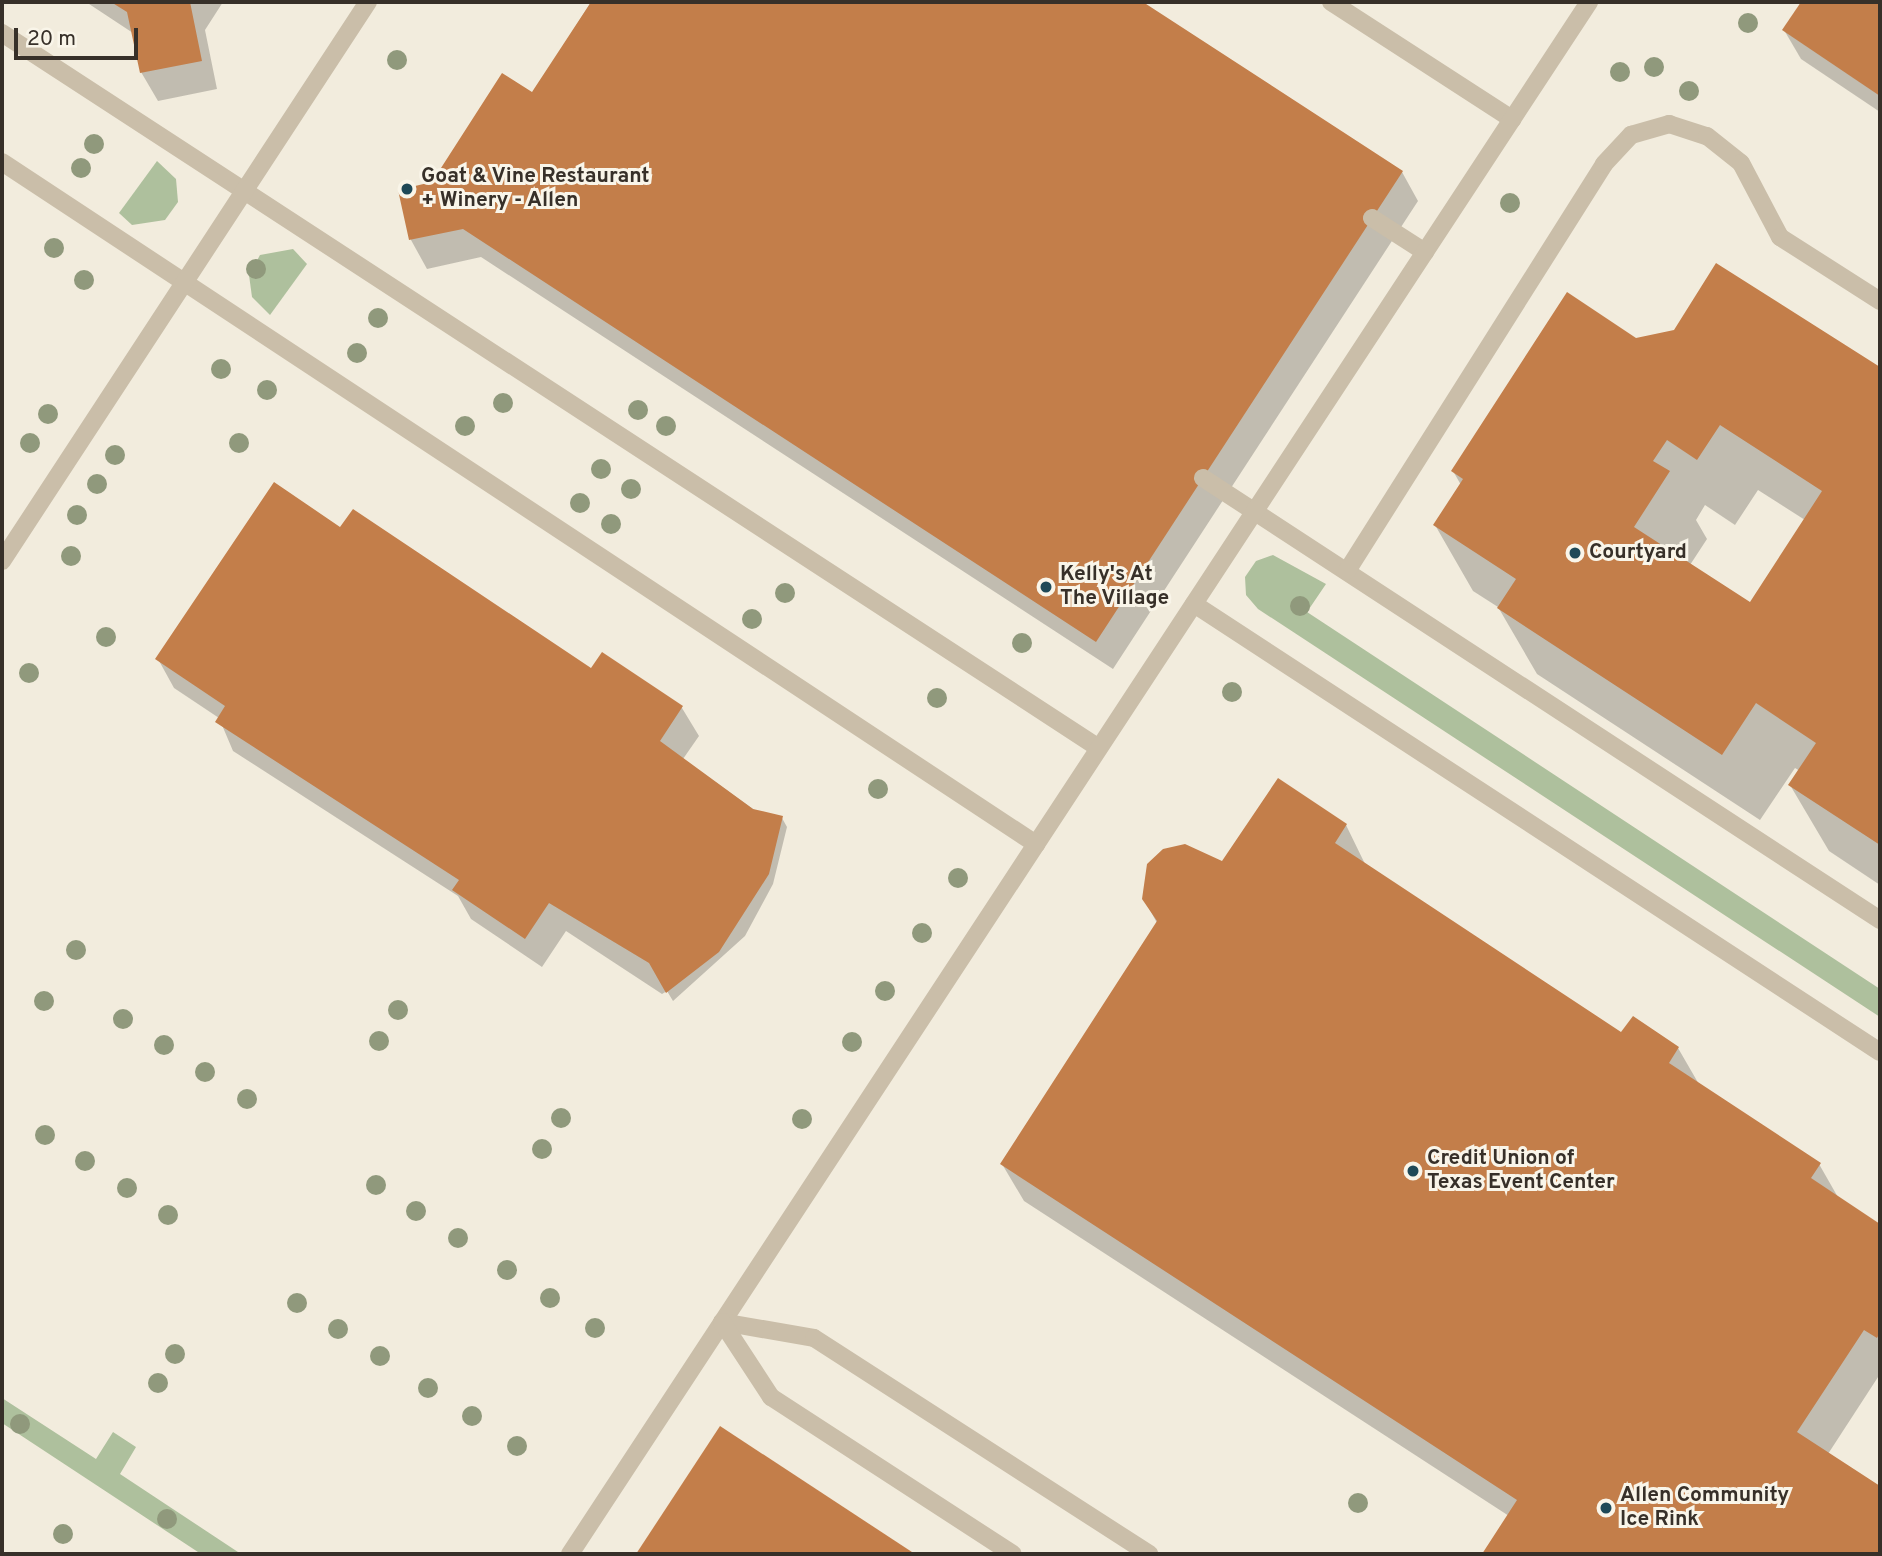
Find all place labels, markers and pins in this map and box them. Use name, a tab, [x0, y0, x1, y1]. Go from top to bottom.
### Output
place label: Goat & Vine Restaurant + Winery - Allen	[421, 164, 650, 214]
marker: Goat & Vine Restaurant + Winery - Allen	[399, 181, 415, 197]
place label: Courtyard	[1589, 540, 1687, 566]
marker: Courtyard	[1567, 545, 1583, 561]
place label: Kelly's At The Village	[1060, 562, 1170, 612]
marker: Kelly's At The Village	[1038, 579, 1054, 595]
place label: Credit Union of Texas Event Center	[1427, 1146, 1615, 1196]
marker: Credit Union of Texas Event Center	[1405, 1163, 1421, 1179]
place label: Allen Community Ice Rink	[1620, 1483, 1789, 1533]
marker: Allen Community Ice Rink	[1598, 1500, 1614, 1516]

